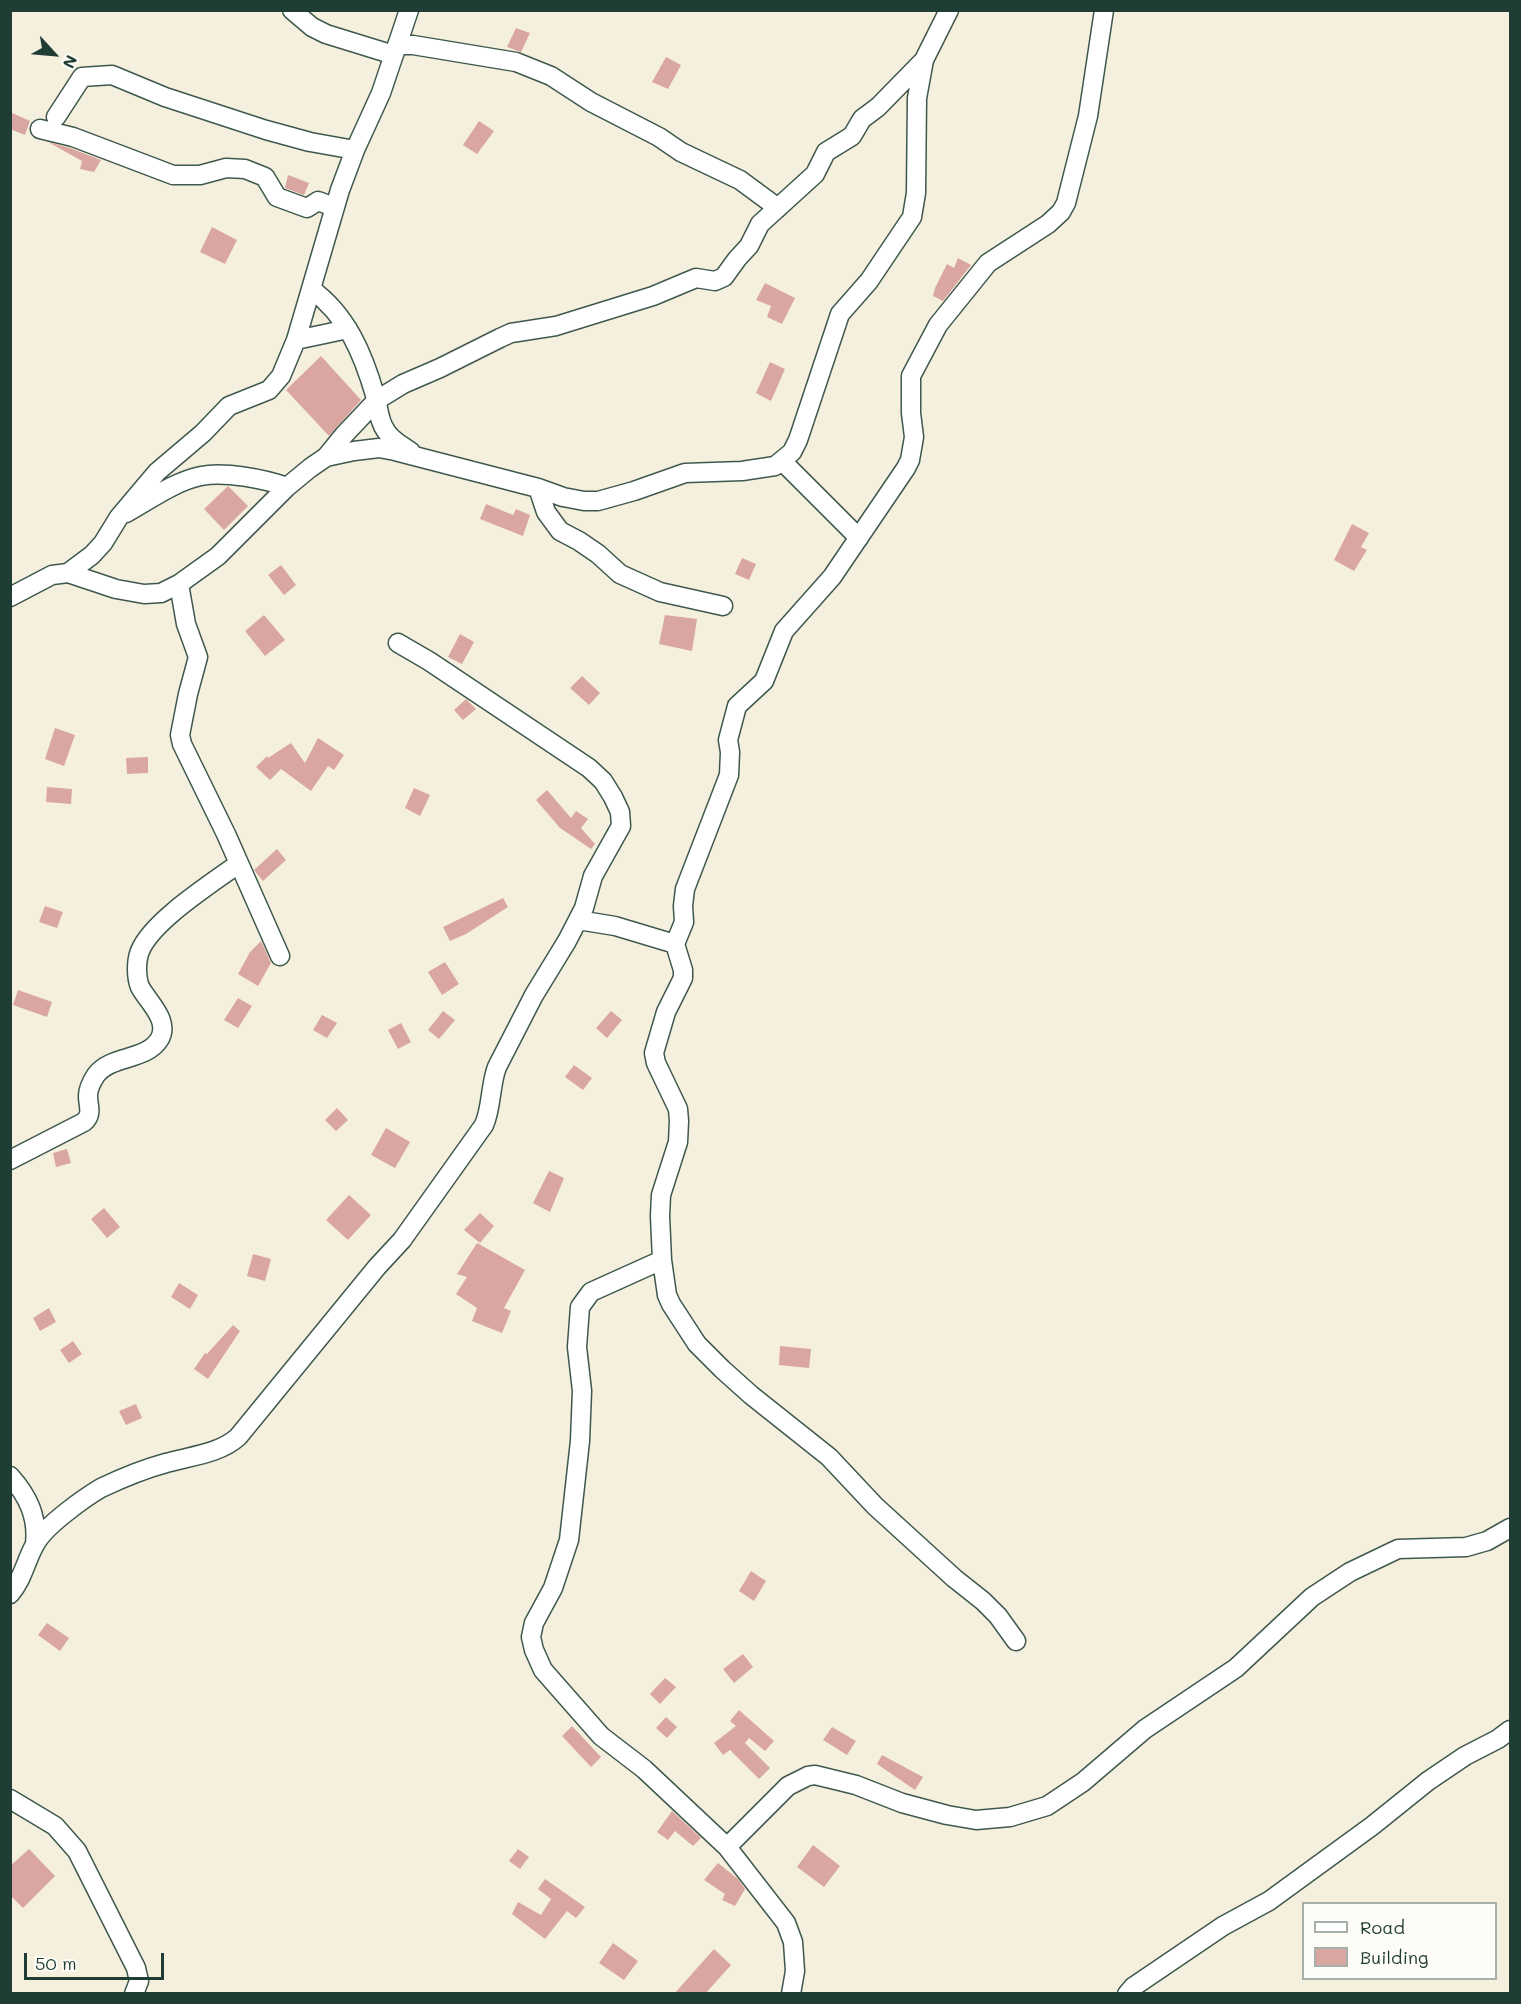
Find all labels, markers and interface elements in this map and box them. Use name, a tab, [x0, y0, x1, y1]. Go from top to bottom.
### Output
north arrow	[24, 24, 84, 84]
text: N	[59, 52, 83, 72]
legend	[1302, 1902, 1497, 1980]
text: Road	[1360, 1915, 1405, 1939]
scale bar	[27, 1941, 166, 1979]
text: Building	[1360, 1945, 1428, 1969]
text: 50 m	[35, 1951, 77, 1975]

